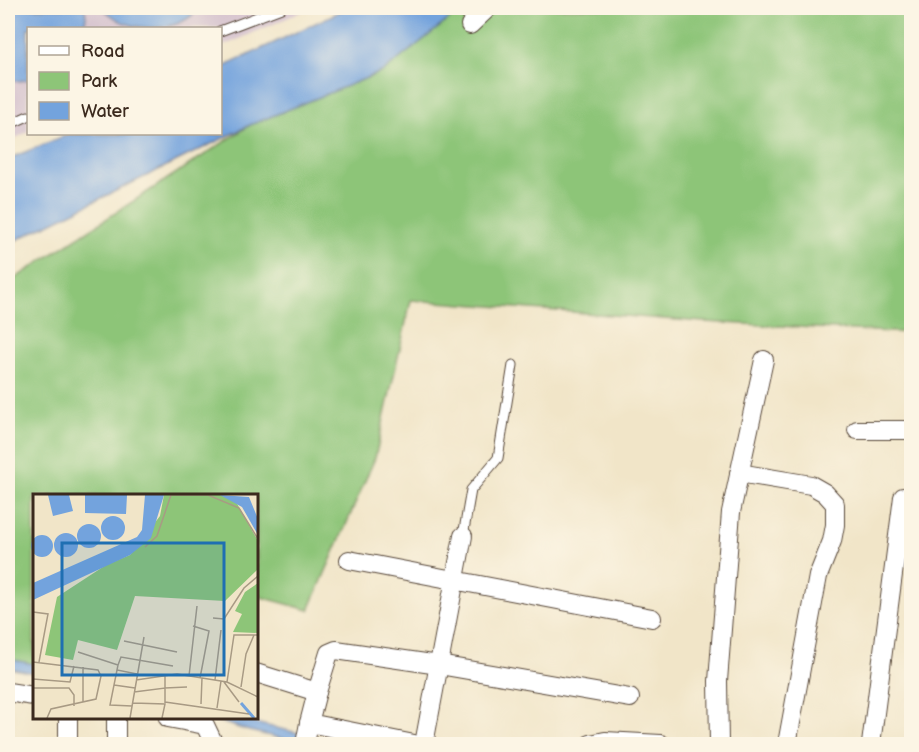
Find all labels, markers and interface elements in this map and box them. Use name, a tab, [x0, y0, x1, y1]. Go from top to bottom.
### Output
legend	[27, 27, 222, 135]
text: Road	[81, 41, 125, 62]
text: Park	[81, 71, 117, 92]
text: Water	[81, 101, 129, 122]
inset map	[33, 494, 258, 719]

